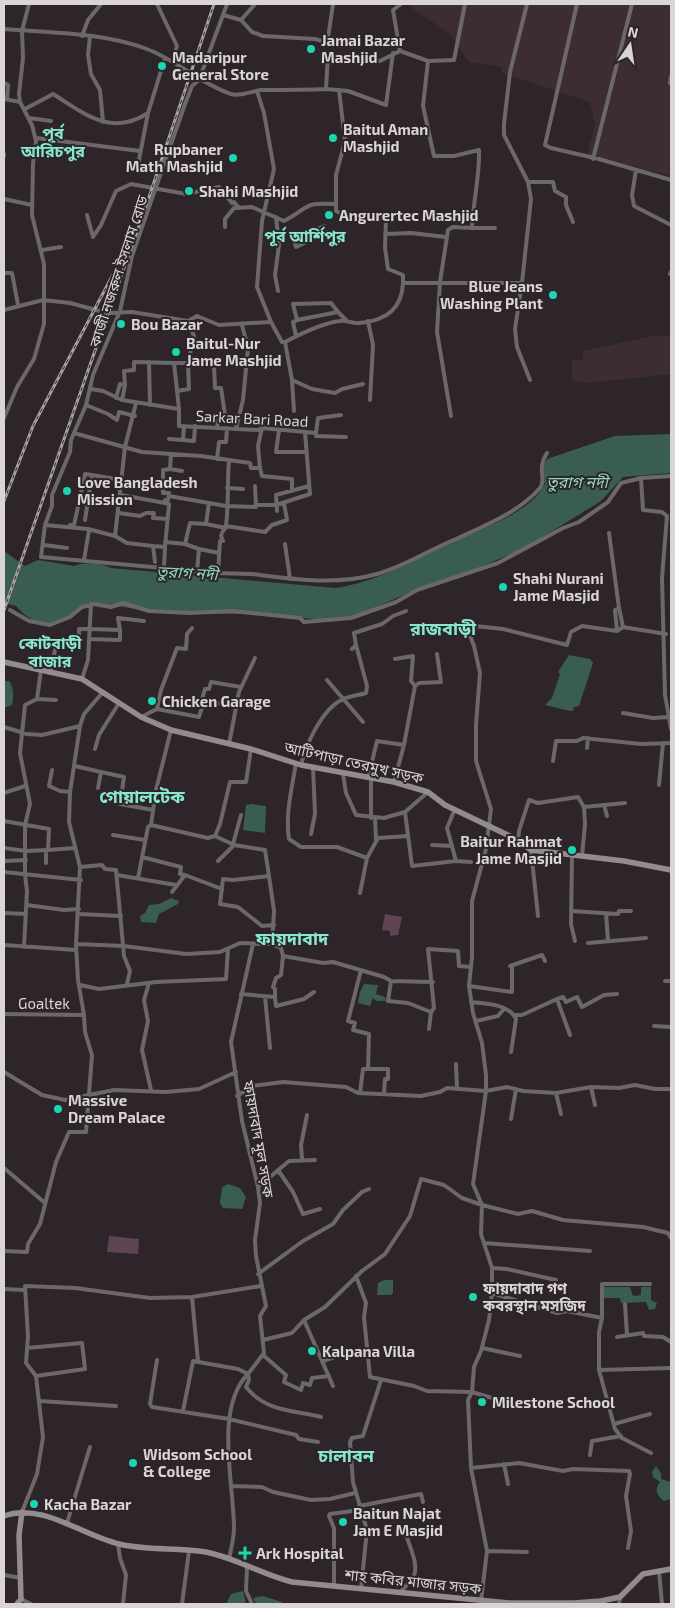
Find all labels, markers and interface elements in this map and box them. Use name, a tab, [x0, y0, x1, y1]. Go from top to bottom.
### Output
north arrow	[605, 20, 655, 70]
text: N	[626, 22, 640, 41]
place label: Jamai Bazar Mashjid	[321, 31, 406, 66]
marker: Jamai Bazar Mashjid	[305, 43, 317, 55]
place label: Madaripur General Store	[172, 48, 269, 83]
marker: Madaripur General Store	[156, 60, 168, 72]
place label: Baitul Aman Mashjid	[343, 120, 428, 155]
district label: পূর্ব আরিচপুর	[20, 123, 85, 162]
marker: Baitul Aman Mashjid	[327, 132, 339, 144]
place label: Rupbaner Math Mashjid	[126, 140, 224, 175]
marker: Rupbaner Math Mashjid	[227, 152, 239, 164]
place label: Shahi Mashjid	[199, 182, 298, 200]
marker: Shahi Mashjid	[183, 185, 195, 197]
street label: কাজী নজরুল ইসলাম রোড	[85, 193, 151, 350]
place label: Angurertec Mashjid	[339, 206, 479, 224]
marker: Angurertec Mashjid	[323, 209, 335, 221]
district label: পূর্ব আর্শিপুর	[264, 226, 346, 247]
place label: Blue Jeans Washing Plant	[440, 277, 543, 312]
marker: Blue Jeans Washing Plant	[547, 289, 559, 301]
place label: Bou Bazar	[131, 315, 203, 333]
marker: Bou Bazar	[115, 318, 127, 330]
place label: Baitul-Nur Jame Mashjid	[186, 334, 282, 369]
marker: Baitul-Nur Jame Mashjid	[170, 346, 182, 358]
street label: Sarkar Bari Road	[195, 406, 309, 430]
water label: তুরাগ নদী	[546, 472, 611, 492]
place label: Love Bangladesh Mission	[77, 473, 198, 508]
marker: Love Bangladesh Mission	[61, 485, 73, 497]
water label: তুরাগ নদী	[156, 561, 221, 584]
place label: Shahi Nurani Jame Masjid	[513, 569, 604, 604]
marker: Shahi Nurani Jame Masjid	[497, 581, 509, 593]
district label: রাজবাড়ী	[409, 617, 477, 639]
district label: কোটবাড়ী বাজার	[18, 633, 82, 670]
place label: Chicken Garage	[162, 692, 271, 710]
marker: Chicken Garage	[146, 695, 158, 707]
street label: আটিপাড়া তেরমুখ সড়ক	[282, 737, 426, 788]
district label: গোয়ালটেক	[99, 785, 185, 807]
place label: Baitur Rahmat Jame Masjid	[460, 832, 562, 867]
marker: Baitur Rahmat Jame Masjid	[566, 844, 578, 856]
district label: ফায়দাবাদ	[255, 927, 329, 949]
street label: Goaltek	[18, 994, 70, 1012]
street label: ফায়দাবাদ মূল সড়ক	[239, 1078, 278, 1200]
place label: Massive Dream Palace	[68, 1091, 165, 1126]
marker: Massive Dream Palace	[52, 1103, 64, 1115]
place label: ফায়দাবাদ গণ কবরস্থান মসজিদ	[482, 1279, 586, 1315]
marker: ফায়দাবাদ গণ কবরস্থান মসজিদ	[467, 1291, 479, 1303]
place label: Kalpana Villa	[322, 1342, 415, 1360]
marker: Kalpana Villa	[306, 1345, 318, 1357]
place label: Milestone School	[492, 1393, 615, 1411]
marker: Milestone School	[476, 1396, 488, 1408]
district label: চালাবন	[317, 1444, 375, 1466]
place label: Widsom School & College	[143, 1445, 252, 1480]
marker: Widsom School & College	[127, 1457, 139, 1469]
place label: Kacha Bazar	[44, 1495, 132, 1513]
marker: Kacha Bazar	[28, 1498, 40, 1510]
place label: Baitun Najat Jam E Masjid	[353, 1504, 443, 1539]
marker: Baitun Najat Jam E Masjid	[337, 1516, 349, 1528]
place label: Ark Hospital	[256, 1544, 344, 1562]
marker: Ark Hospital	[238, 1546, 252, 1560]
street label: শাহ কবির মাজার সড়ক	[343, 1565, 483, 1597]

